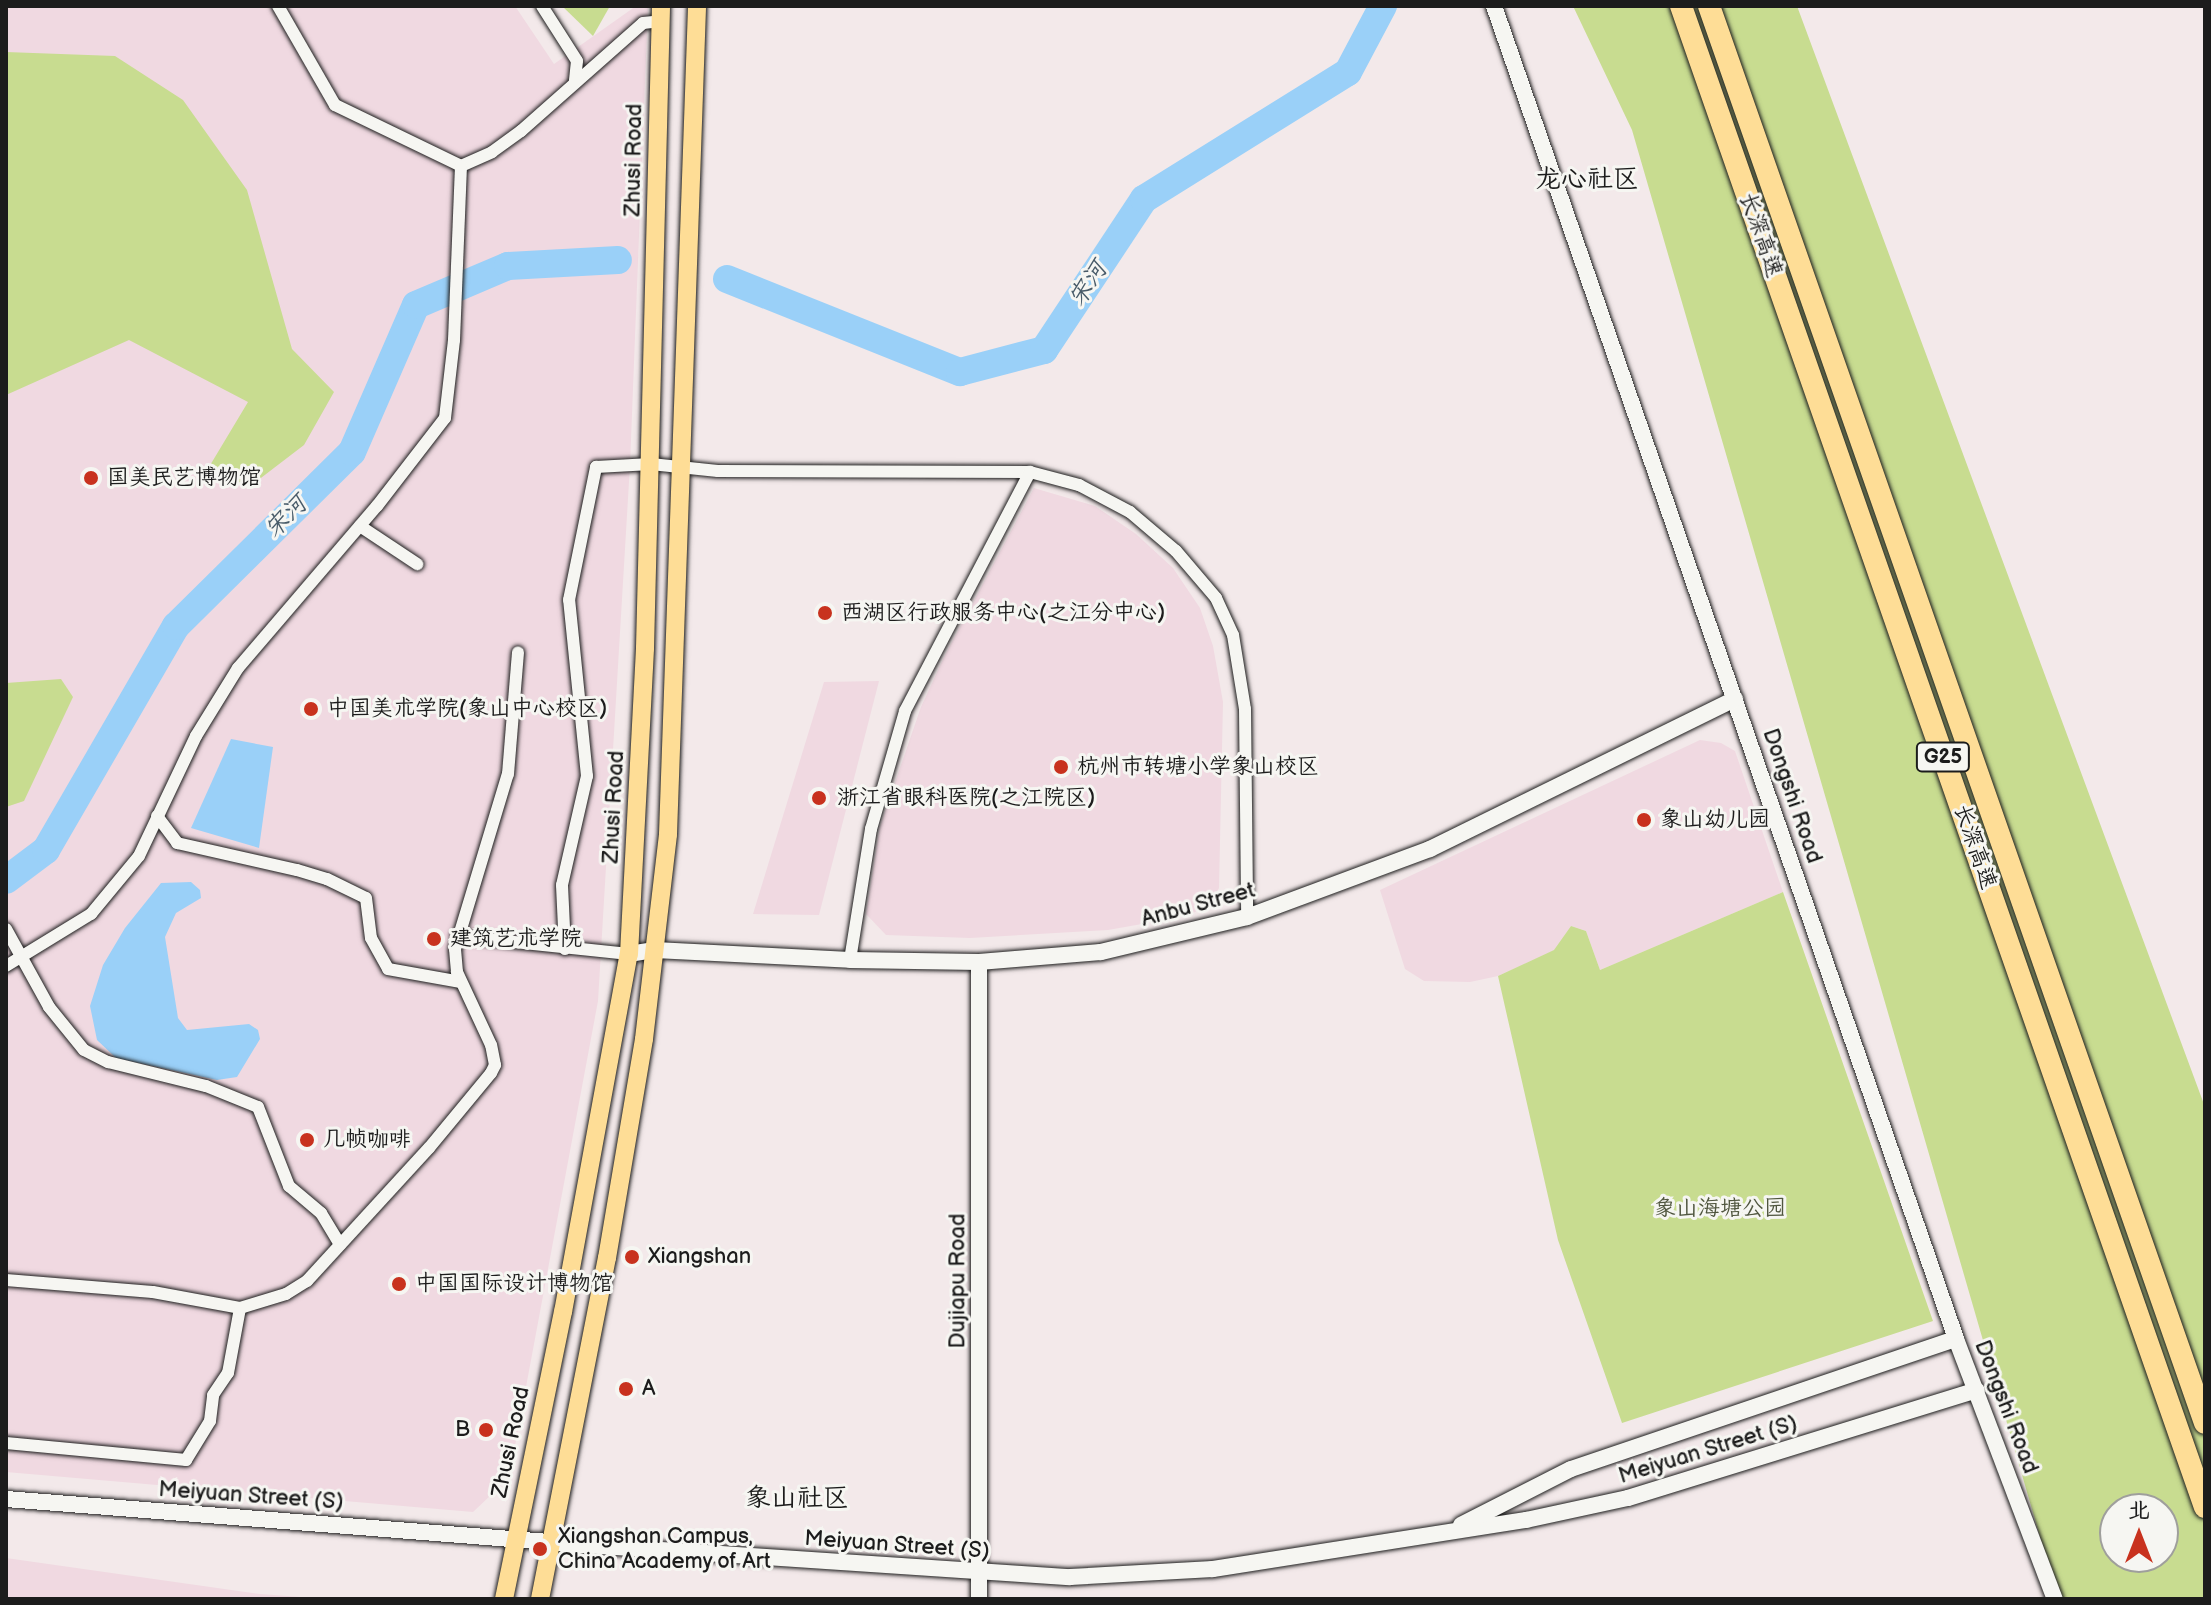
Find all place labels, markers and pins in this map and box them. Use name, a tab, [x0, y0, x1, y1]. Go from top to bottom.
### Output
place label: 国美民艺博物馆	[107, 465, 261, 491]
marker: 国美民艺博物馆	[82, 469, 100, 487]
place label: 西湖区行政服务中心(之江分中心)	[841, 600, 1165, 626]
marker: 西湖区行政服务中心(之江分中心)	[816, 604, 834, 622]
place label: 中国美术学院(象山中心校区)	[327, 696, 607, 722]
marker: 中国美术学院(象山中心校区)	[302, 700, 320, 718]
place label: 杭州市转塘小学象山校区	[1077, 754, 1319, 780]
marker: 杭州市转塘小学象山校区	[1052, 758, 1070, 776]
place label: 浙江省眼科医院(之江院区)	[837, 785, 1095, 811]
marker: 浙江省眼科医院(之江院区)	[808, 787, 830, 809]
place label: 象山幼儿园	[1660, 807, 1770, 833]
marker: 象山幼儿园	[1635, 811, 1653, 829]
place label: 建筑艺术学院	[450, 926, 582, 952]
marker: 建筑艺术学院	[425, 930, 443, 948]
place label: 几帧咖啡	[323, 1127, 411, 1153]
marker: 几帧咖啡	[298, 1131, 316, 1149]
place label: Xiangshan	[648, 1244, 751, 1270]
marker: Xiangshan	[623, 1248, 641, 1266]
place label: 中国国际设计博物馆	[415, 1271, 613, 1297]
marker: 中国国际设计博物馆	[390, 1275, 408, 1293]
place label: A	[642, 1376, 655, 1402]
marker: A	[617, 1380, 635, 1398]
place label: B	[455, 1417, 470, 1443]
marker: B	[477, 1421, 495, 1439]
place label: Xiangshan Campus, China Academy of Art	[558, 1523, 772, 1574]
marker: Xiangshan Campus, China Academy of Art	[529, 1538, 551, 1560]

